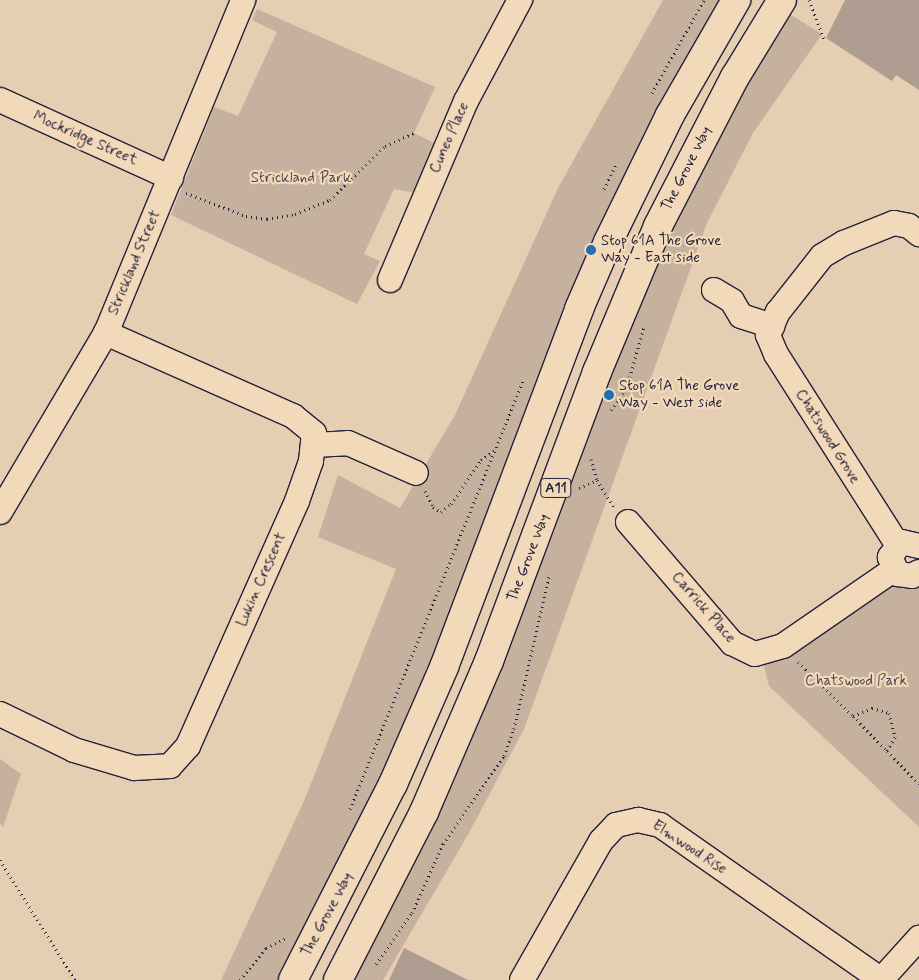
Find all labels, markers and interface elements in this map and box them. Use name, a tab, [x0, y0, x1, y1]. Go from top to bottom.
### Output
street label: Cuneo Place	[426, 100, 474, 176]
street label: Mockridge Street	[30, 108, 140, 170]
street label: The Grove Way	[657, 122, 717, 216]
park label: Strickland Park	[252, 170, 350, 188]
street label: Strickland Street	[105, 208, 165, 318]
place label: Stop 61A The Grove Way - East side	[601, 232, 722, 267]
marker: Stop 61A The Grove Way - East side	[585, 244, 597, 256]
place label: Stop 61A The Grove Way - West side	[619, 377, 740, 412]
street label: Chatswood Grove	[791, 386, 863, 488]
marker: Stop 61A The Grove Way - West side	[603, 389, 615, 401]
road number: A11	[540, 476, 572, 499]
street label: The Grove Way	[503, 510, 555, 606]
street label: Lukin Crescent	[233, 530, 291, 630]
street label: Carrick Place	[668, 569, 738, 647]
park label: Chatswood Park	[805, 673, 907, 691]
street label: Elmwood Rise	[648, 817, 730, 879]
street label: The Grove Way	[298, 869, 358, 961]

